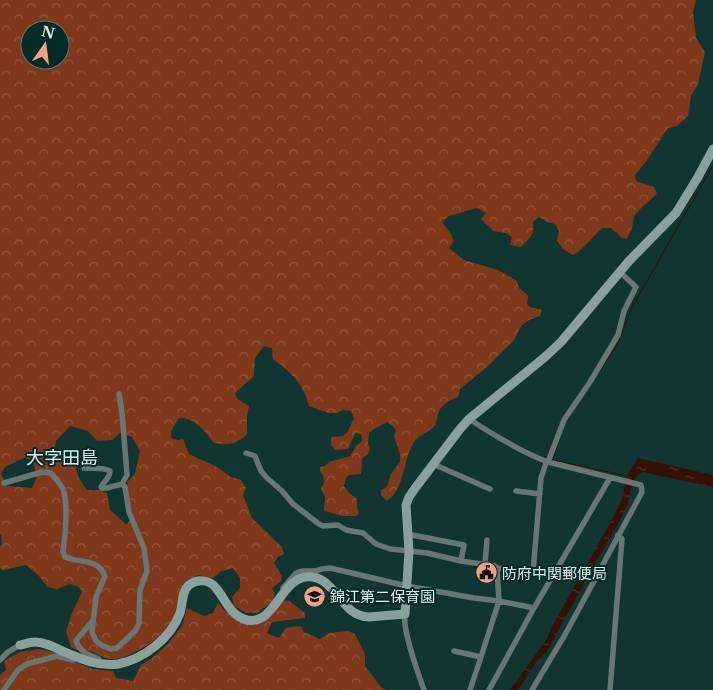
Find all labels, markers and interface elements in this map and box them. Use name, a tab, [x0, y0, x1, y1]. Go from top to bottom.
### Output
north arrow	[20, 20, 70, 70]
text: N	[40, 22, 57, 43]
district label: 大字田島	[26, 447, 98, 469]
public building icon: 防府中関郵便局	[474, 561, 498, 585]
place label: 防府中関郵便局	[502, 564, 607, 583]
school or university icon: 錦江第二保育園	[302, 584, 326, 608]
place label: 錦江第二保育園	[330, 587, 435, 606]

